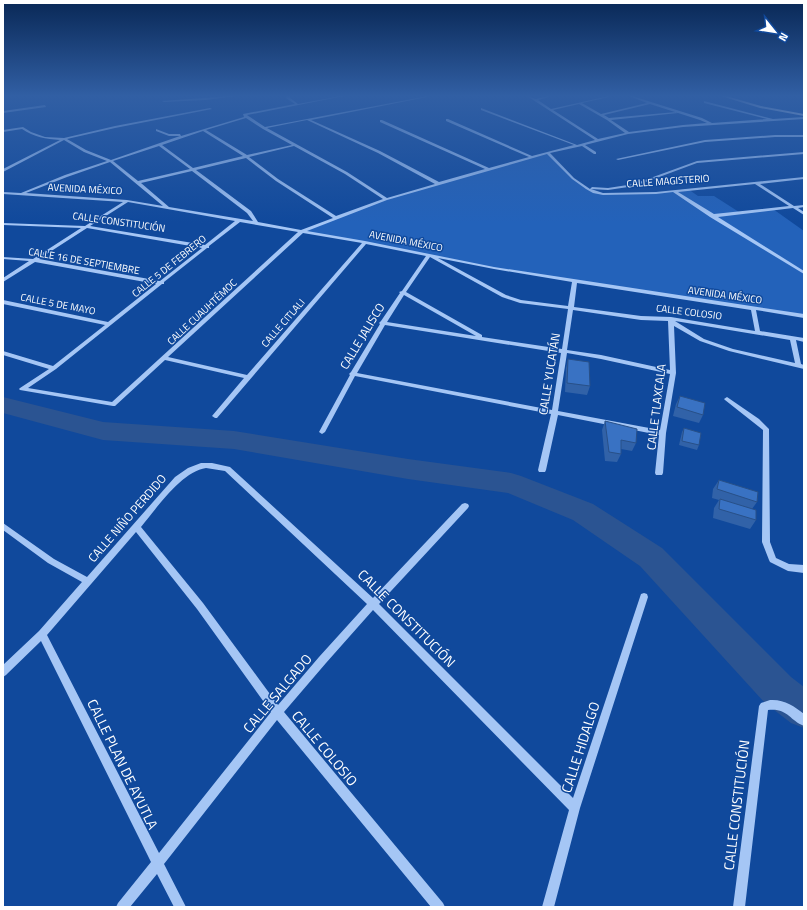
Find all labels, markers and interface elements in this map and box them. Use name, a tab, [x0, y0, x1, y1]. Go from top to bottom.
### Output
north arrow	[755, 12, 795, 52]
text: N	[775, 30, 792, 44]
street label: CALLE MAGISTERIO	[626, 171, 710, 191]
street label: AVENIDA MÉXICO	[47, 180, 123, 198]
street label: CALLE CONSTITUCIÓN	[72, 208, 166, 236]
street label: AVENIDA MÉXICO	[368, 227, 444, 256]
street label: CALLE 5 DE FEBRERO	[128, 231, 210, 301]
street label: CALLE 16 DE SEPTIEMBRE	[27, 244, 141, 278]
street label: CALLE CUAUHTÉMOC	[164, 275, 241, 348]
street label: AVENIDA MÉXICO	[687, 282, 763, 308]
street label: CALLE 5 DE MAYO	[19, 289, 97, 319]
street label: CALLE CITLALI	[258, 295, 308, 351]
street label: CALLE JALISCO	[335, 299, 389, 373]
street label: CALLE COLOSIO	[655, 301, 723, 324]
street label: CALLE YUCATÁN	[533, 332, 565, 416]
street label: CALLE TLAXCALA	[641, 363, 671, 451]
street label: CALLE NIÑO PERDIDO	[83, 470, 171, 566]
street label: CALLE CONSTITUCIÓN	[353, 564, 461, 672]
street label: CALLE SALGADO	[238, 649, 316, 737]
street label: CALLE PLAN DE AYUTLA	[82, 695, 164, 833]
street label: CALLE HIDALGO	[555, 699, 605, 795]
street label: CALLE COLOSIO	[287, 706, 363, 790]
street label: CALLE CONSTITUCIÓN	[718, 739, 754, 871]

